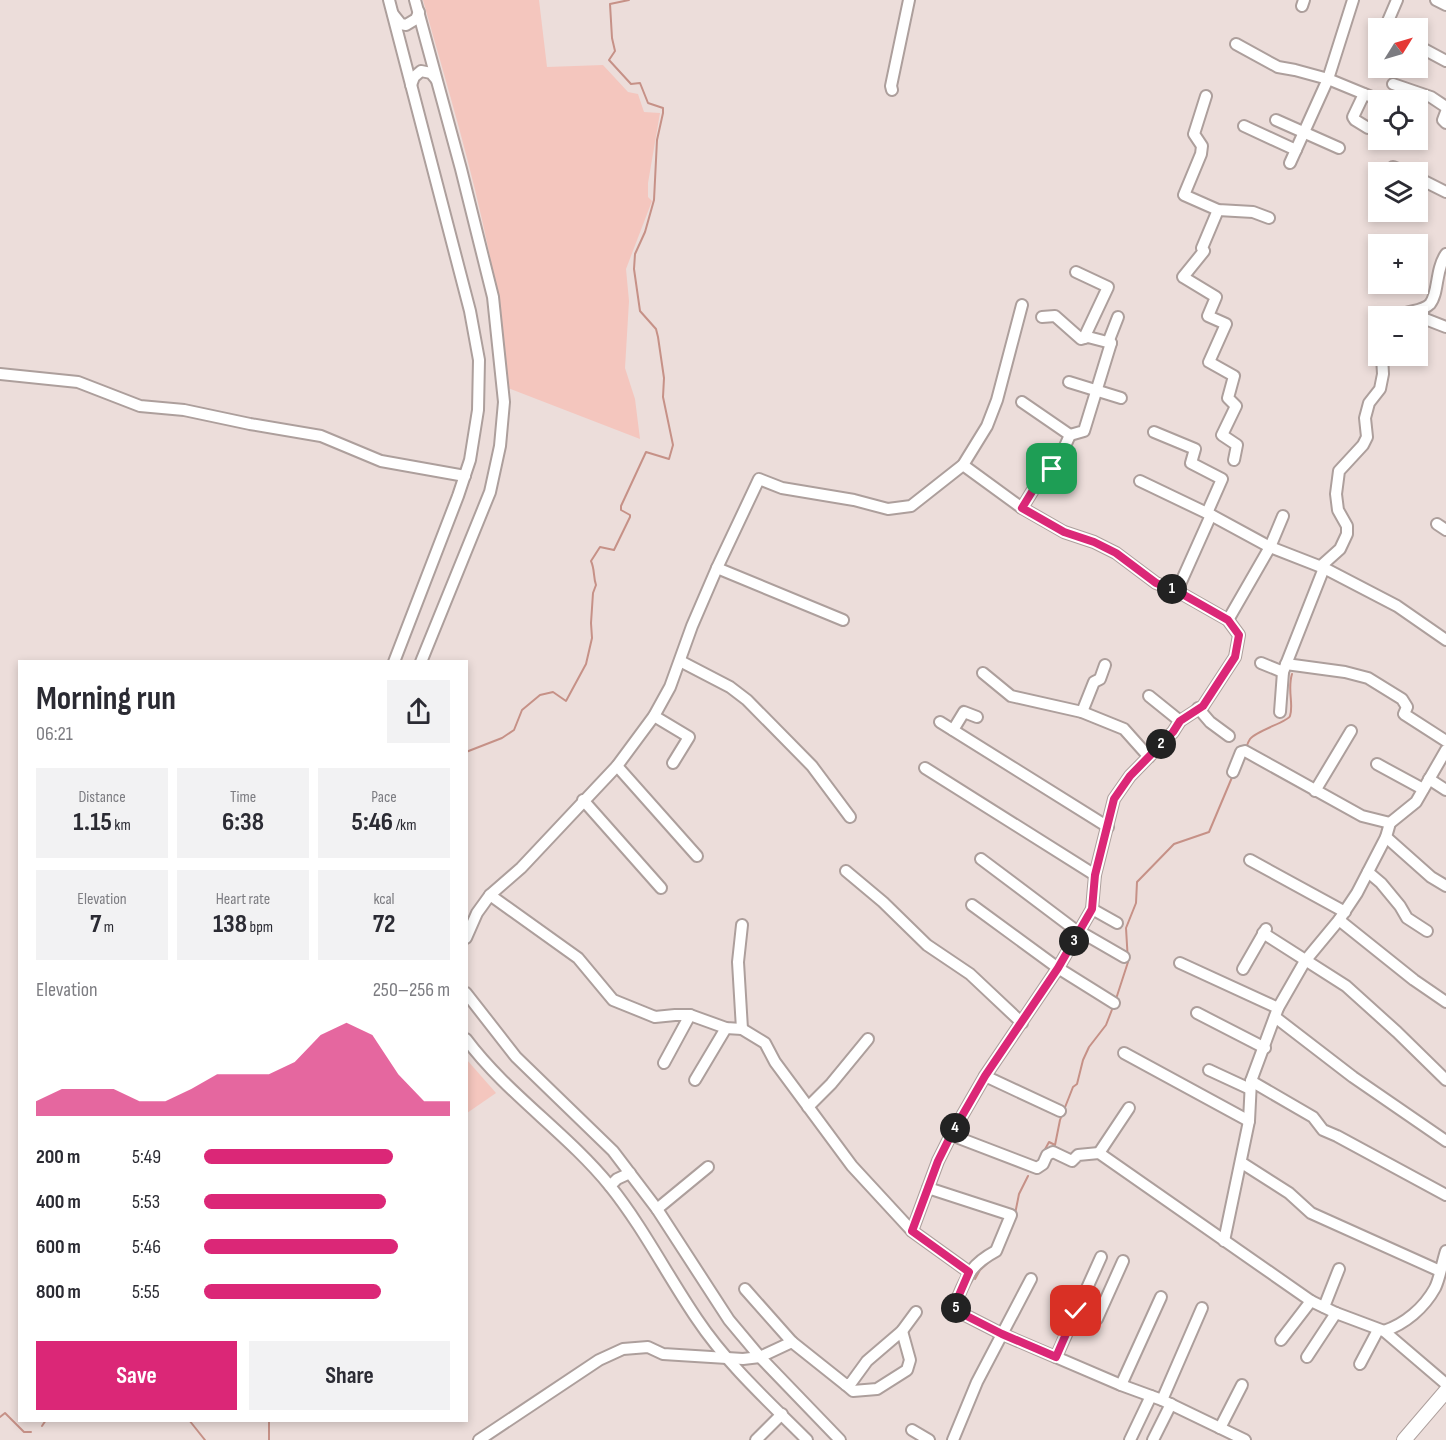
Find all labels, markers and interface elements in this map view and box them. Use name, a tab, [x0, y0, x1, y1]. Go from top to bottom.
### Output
north arrow	[1368, 18, 1428, 78]
map controls	[1368, 18, 1428, 366]
button: locate	[1368, 90, 1428, 150]
button: layers	[1368, 162, 1428, 222]
button: +	[1368, 234, 1428, 294]
button: −	[1368, 306, 1428, 366]
pin	[1026, 443, 1077, 494]
icon: arrive	[1035, 452, 1068, 485]
pin: 1	[1157, 574, 1187, 604]
text: 1	[1169, 579, 1175, 598]
text: Morning run	[36, 679, 176, 719]
button: share	[387, 680, 450, 743]
text: 06:21	[36, 722, 73, 746]
pin: 2	[1146, 729, 1176, 759]
text: 2	[1157, 734, 1165, 753]
text: Distance	[78, 788, 126, 807]
text: Time	[230, 788, 256, 807]
text: Pace	[371, 788, 397, 807]
text: 1.15	[73, 807, 112, 838]
text: 6:38	[222, 807, 264, 838]
text: 5:46	[352, 807, 393, 838]
text: km	[112, 816, 131, 835]
text: /km	[393, 816, 416, 835]
text: Elevation	[77, 890, 127, 909]
text: Heart rate	[216, 890, 270, 909]
text: kcal	[373, 890, 395, 909]
text: 7	[90, 909, 101, 940]
text: 138	[213, 909, 247, 940]
text: 72	[373, 909, 395, 940]
text: m	[101, 918, 114, 937]
text: bpm	[247, 918, 273, 937]
pin: 3	[1059, 926, 1089, 956]
text: 3	[1070, 931, 1078, 950]
text: Elevation	[36, 978, 98, 1002]
text: 250–256 m	[373, 978, 450, 1002]
pin: 4	[940, 1113, 970, 1143]
text: 4	[951, 1118, 959, 1137]
text: 200 m	[36, 1145, 80, 1169]
text: 5:49	[132, 1145, 161, 1169]
text: 400 m	[36, 1190, 81, 1214]
text: 5:53	[132, 1190, 160, 1214]
text: 600 m	[36, 1235, 81, 1259]
text: 5:46	[132, 1235, 161, 1259]
text: 800 m	[36, 1280, 81, 1304]
text: 5:55	[132, 1280, 160, 1304]
pin	[1050, 1285, 1101, 1336]
pin: 5	[941, 1293, 971, 1323]
icon: check	[1059, 1294, 1092, 1327]
text: 5	[952, 1298, 960, 1317]
button: Save	[36, 1341, 237, 1410]
button: Share	[249, 1341, 450, 1410]

